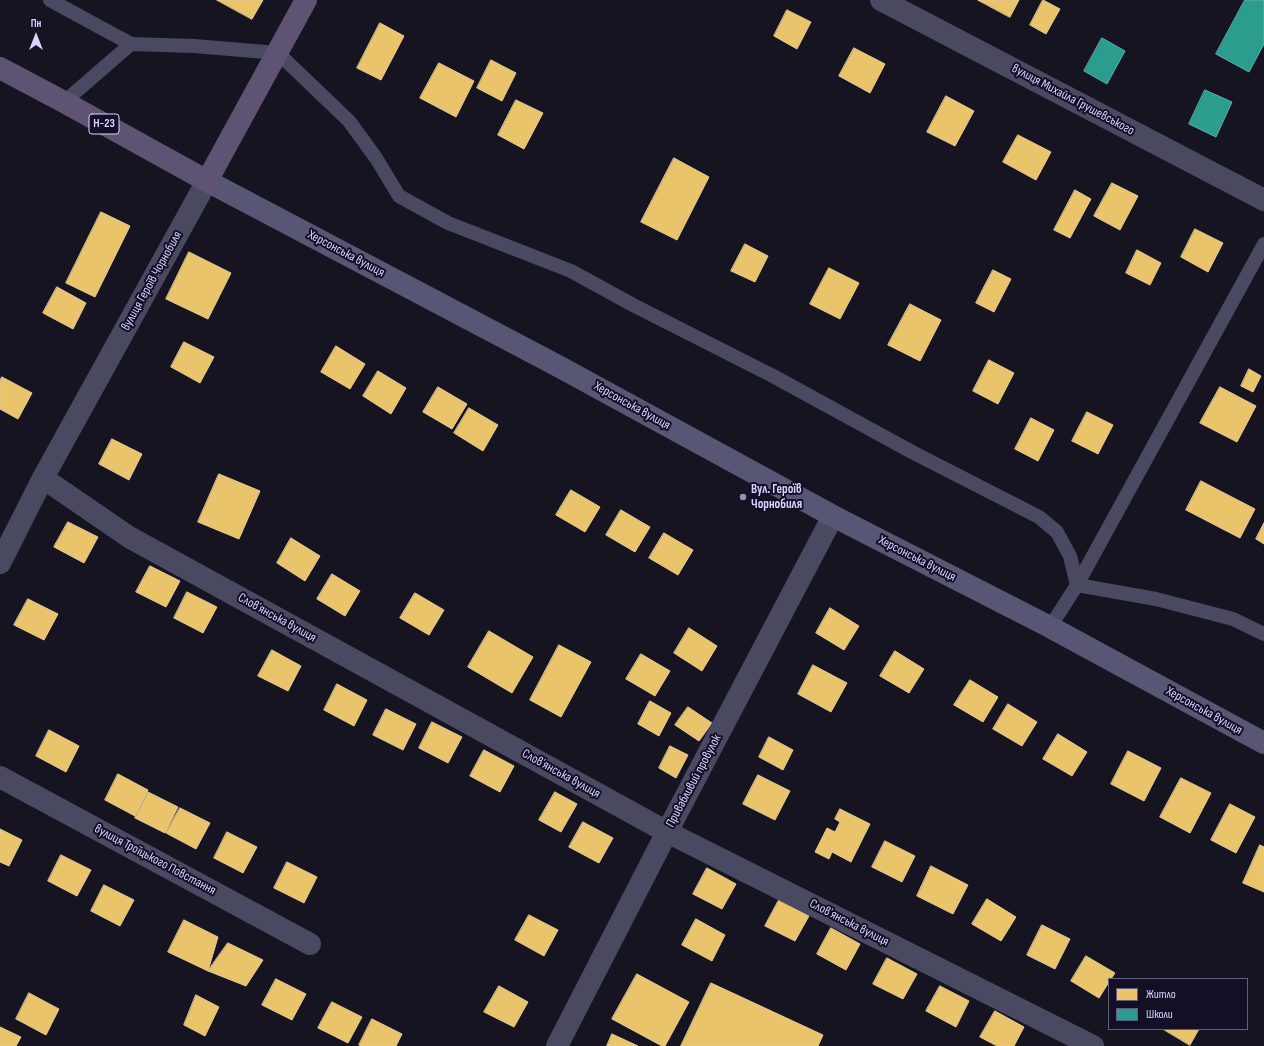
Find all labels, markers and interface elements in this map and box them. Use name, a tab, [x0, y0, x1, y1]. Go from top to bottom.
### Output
north arrow	[16, 16, 56, 56]
text: Пн	[31, 17, 41, 30]
street label: вулиця Михайла Грушевського	[1009, 61, 1137, 139]
road number: Н-23	[89, 114, 119, 134]
street label: Херсонська вулиця	[305, 227, 387, 281]
street label: вулиця Героїв Чорнобиля	[118, 229, 186, 333]
street label: Херсонська вулиця	[591, 379, 673, 433]
place label: Вул. Героїв Чорнобиля	[751, 482, 802, 513]
marker: Вул. Героїв Чорнобиля	[738, 492, 748, 502]
street label: Херсонська вулиця	[876, 533, 958, 585]
street label: Словʼянська вулиця	[235, 590, 319, 646]
street label: Херсонська вулиця	[1163, 684, 1245, 738]
street label: Привабливий провулок	[663, 732, 725, 830]
street label: Словʼянська вулиця	[519, 746, 603, 802]
street label: вулиця Троїцького Повстання	[92, 821, 218, 899]
street label: Словʼянська вулиця	[807, 896, 891, 950]
legend	[1108, 978, 1248, 1030]
text: Житло	[1146, 987, 1176, 1002]
text: Школи	[1146, 1007, 1173, 1022]

